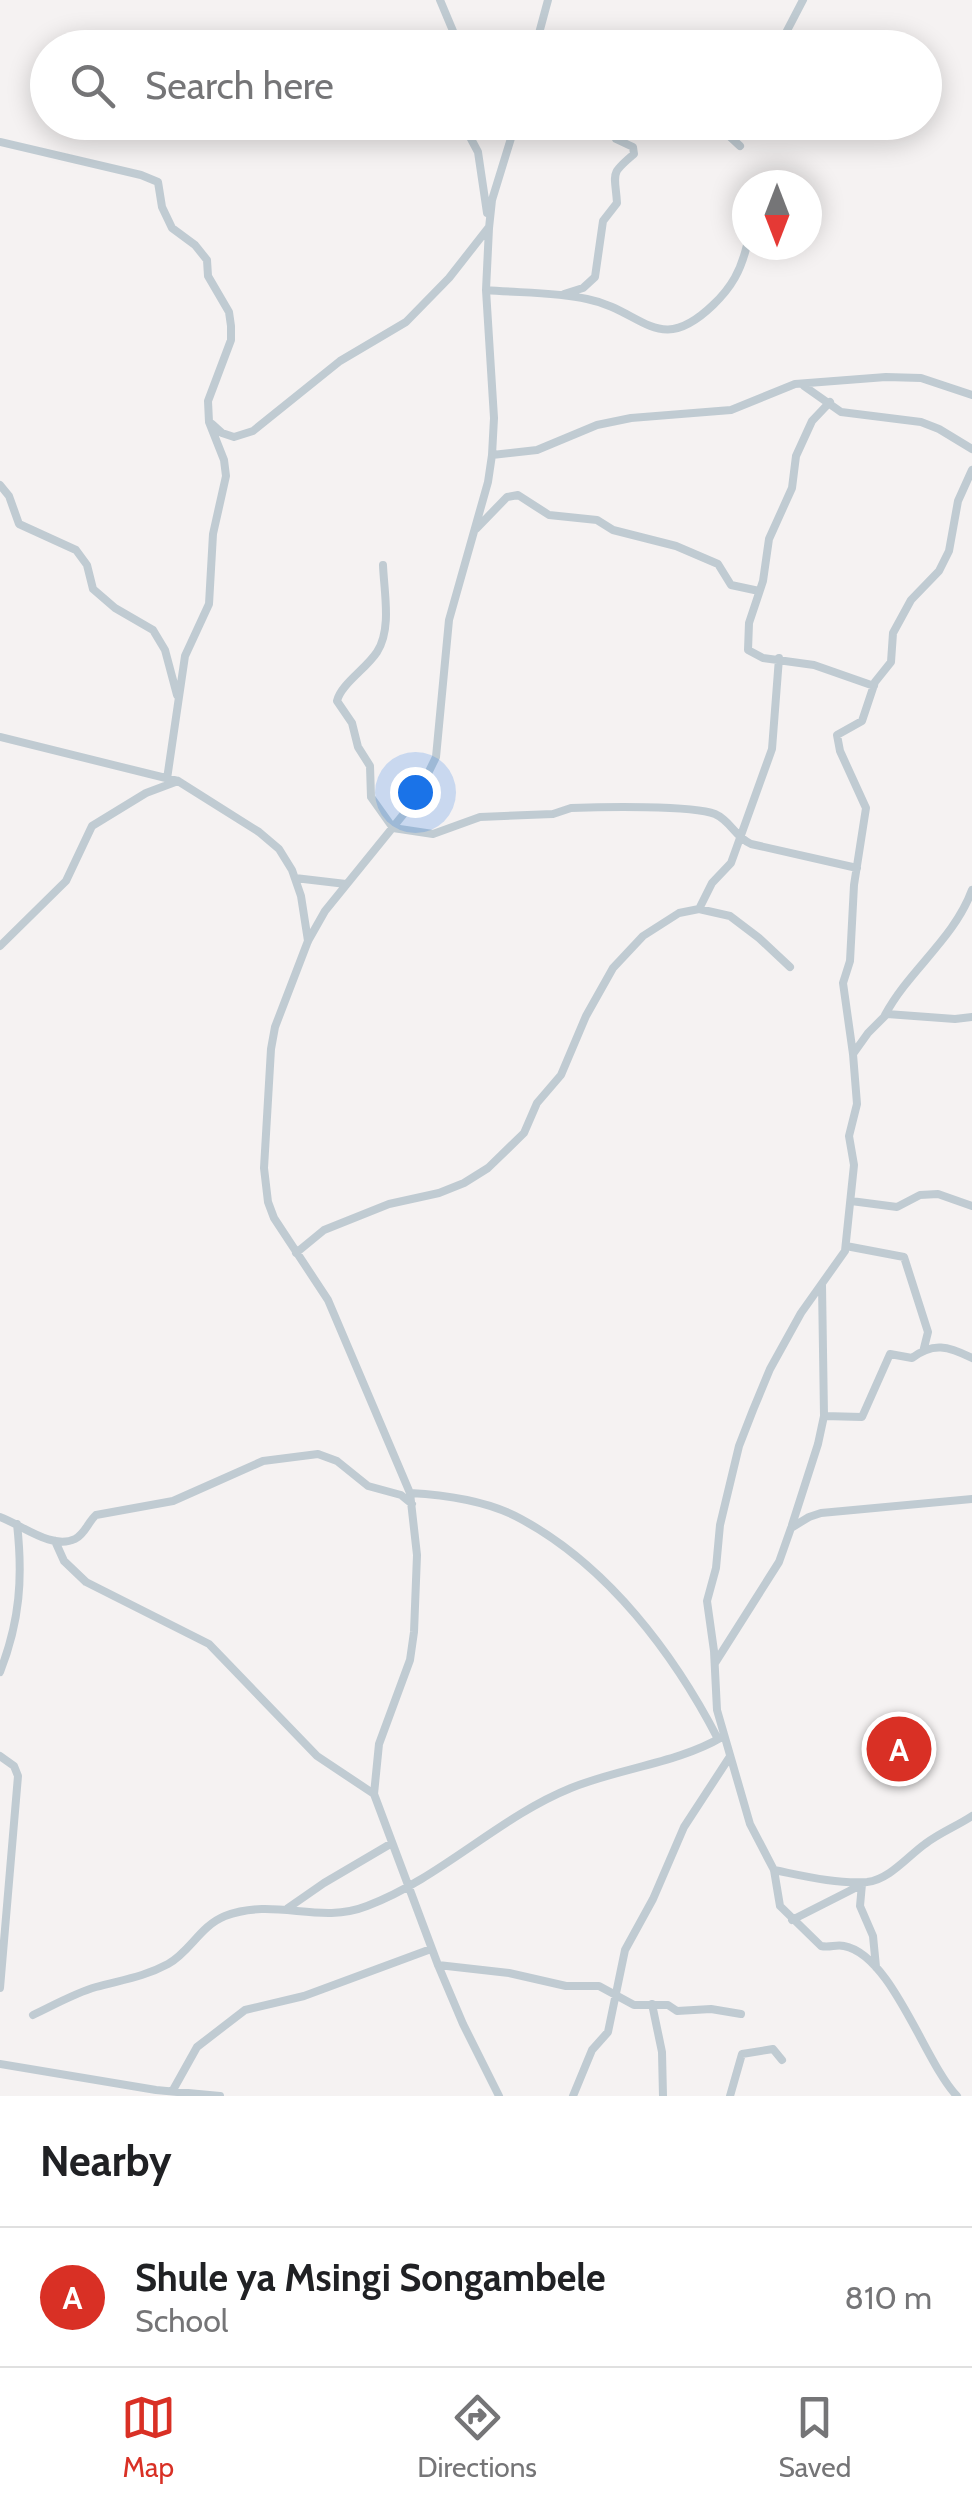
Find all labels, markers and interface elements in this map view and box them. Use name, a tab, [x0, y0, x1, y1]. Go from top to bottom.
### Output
search box	[30, 30, 942, 140]
icon: search	[65, 58, 120, 113]
text: Search here	[145, 62, 334, 109]
north arrow	[732, 170, 822, 260]
your location	[390, 767, 441, 818]
pin: A	[866, 1712, 932, 1786]
text: Nearby	[40, 2135, 172, 2187]
text: Shule ya Msingi Songambele	[135, 2254, 606, 2301]
text: A	[62, 2278, 83, 2317]
text: 810 m	[845, 2278, 932, 2317]
text: School	[135, 2301, 228, 2340]
tab: Map	[121, 2390, 176, 2484]
tab: Directions	[417, 2390, 537, 2484]
tab: Saved	[779, 2390, 851, 2484]

